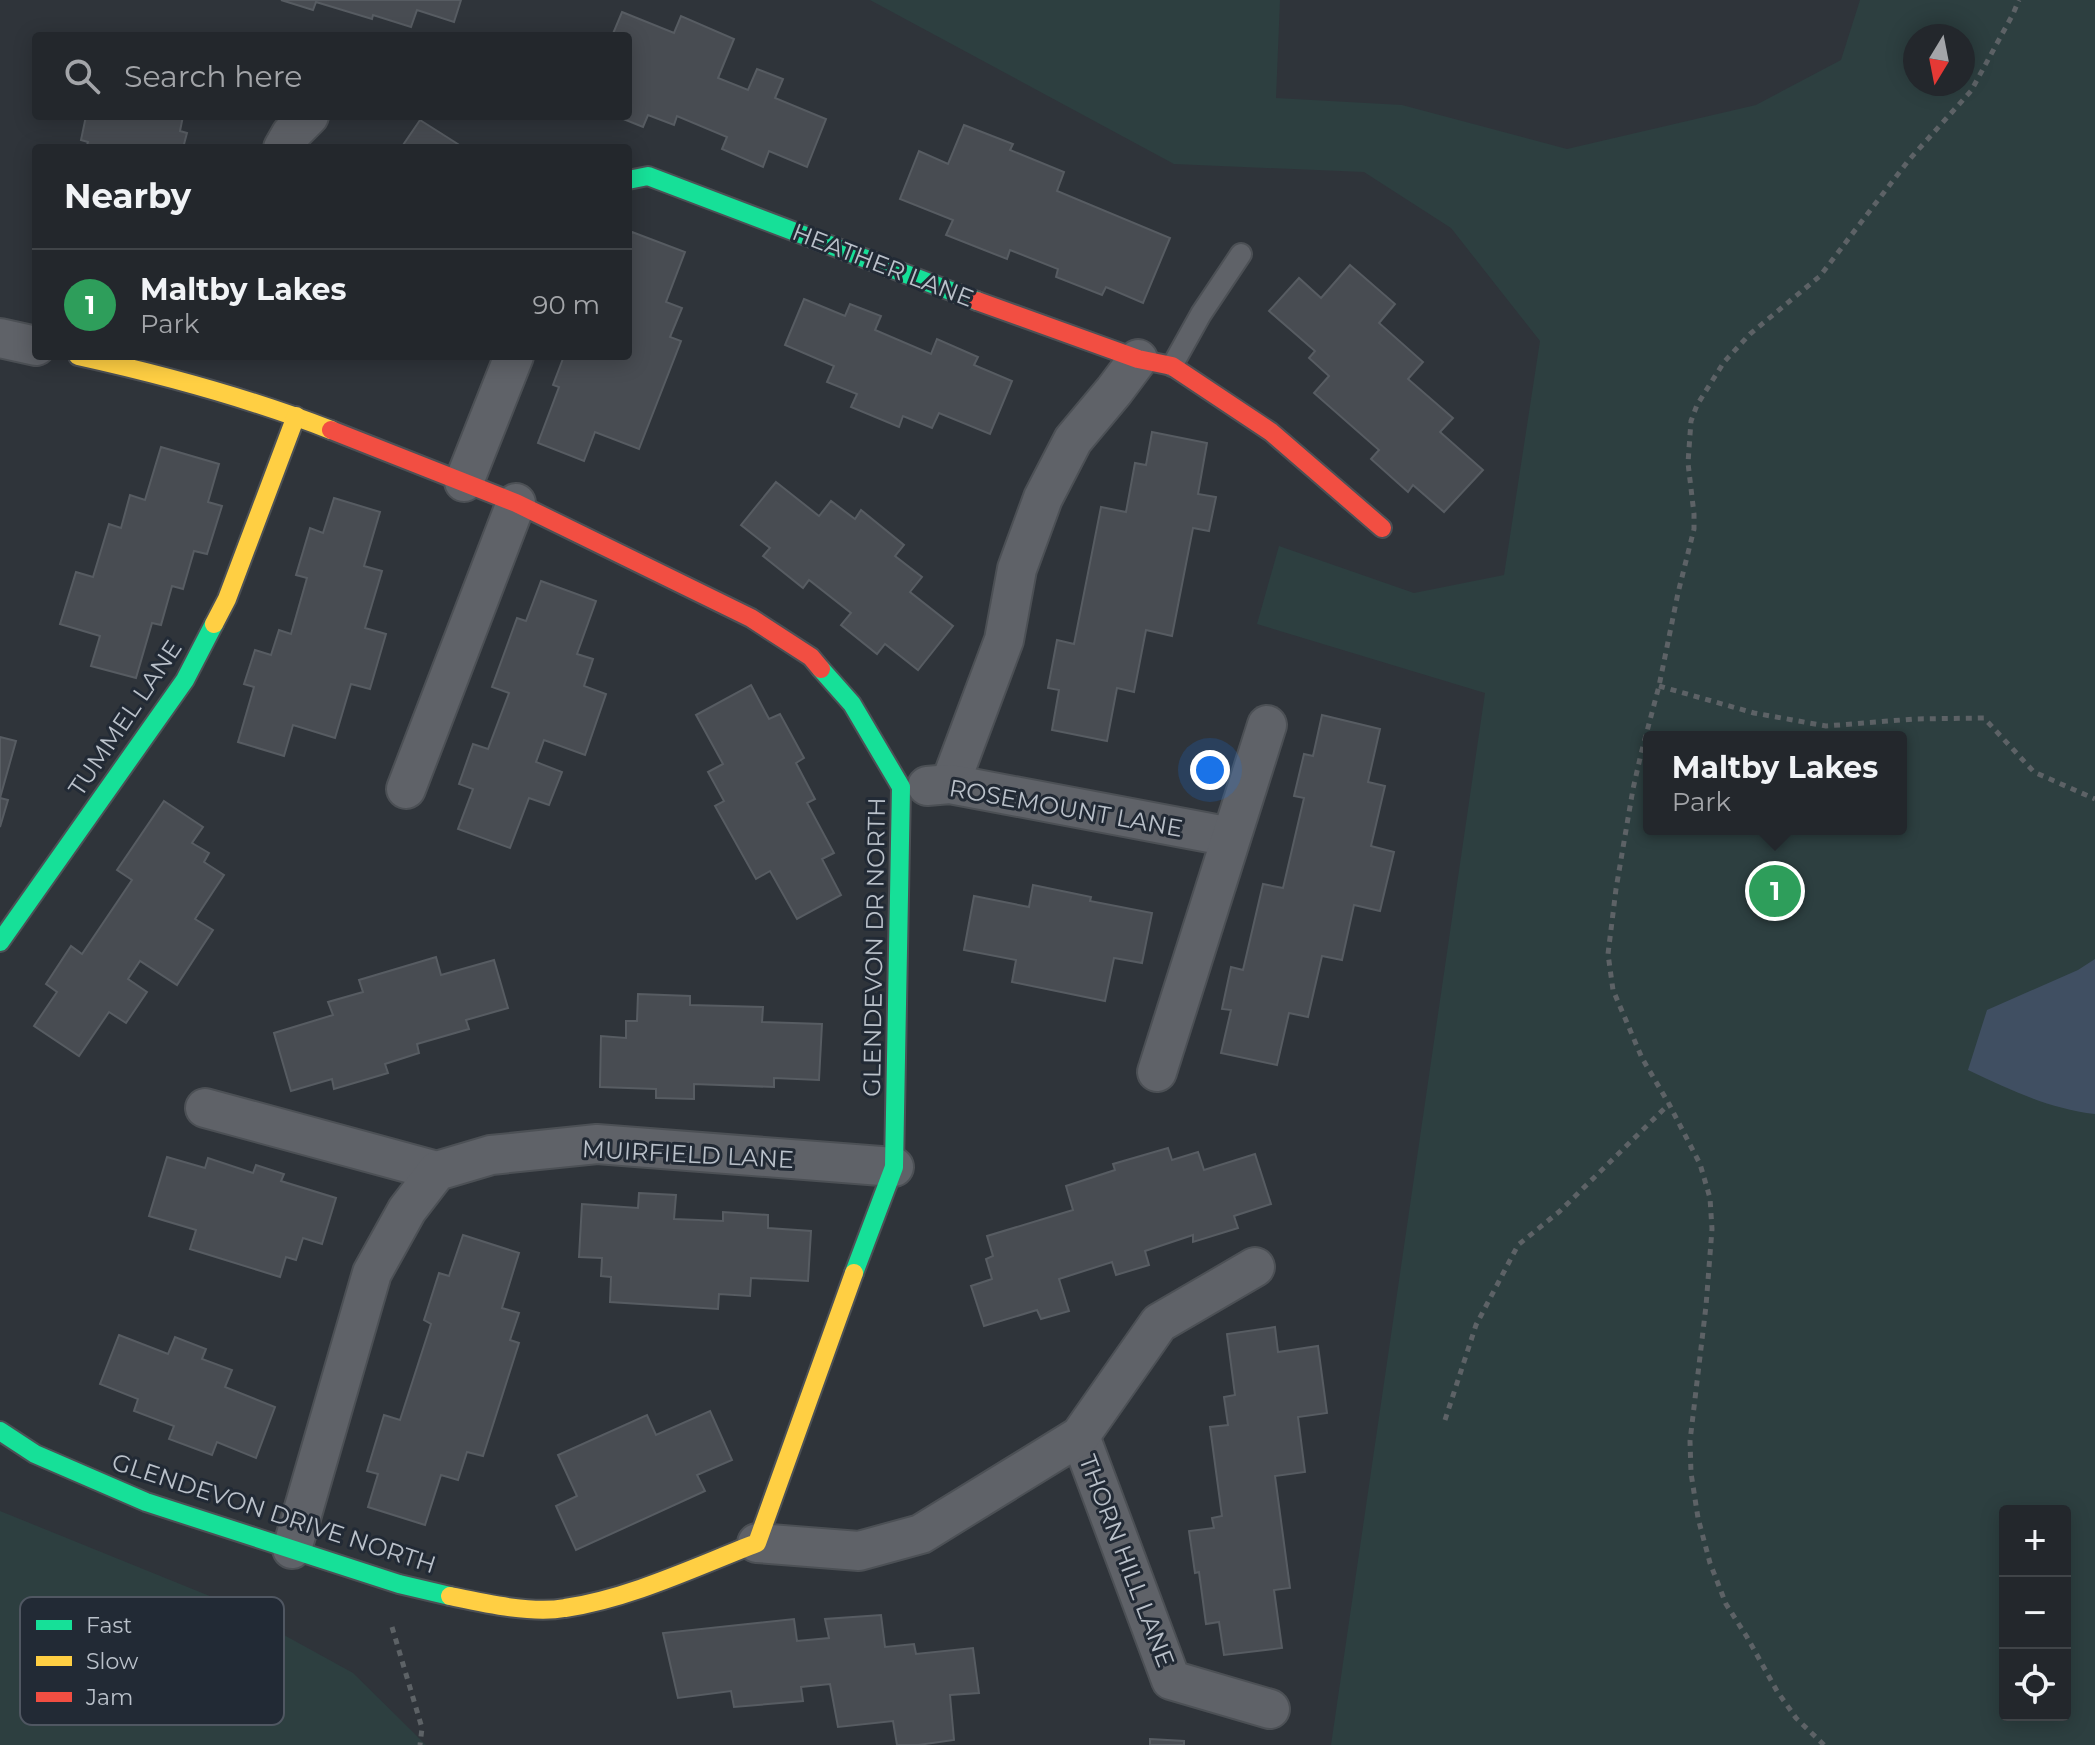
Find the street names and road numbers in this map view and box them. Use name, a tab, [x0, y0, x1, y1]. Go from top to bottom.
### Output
street label: HEATHER LANE	[788, 217, 978, 313]
street label: TUMMEL LANE	[62, 635, 188, 801]
street label: ROSEMOUNT LANE	[947, 773, 1185, 843]
street label: GLENDEVON DR NORTH	[857, 797, 891, 1097]
street label: MUIRFIELD LANE	[581, 1134, 795, 1174]
street label: GLENDEVON DRIVE NORTH	[108, 1447, 440, 1579]
street label: THORN HILL LANE	[1073, 1451, 1181, 1671]

